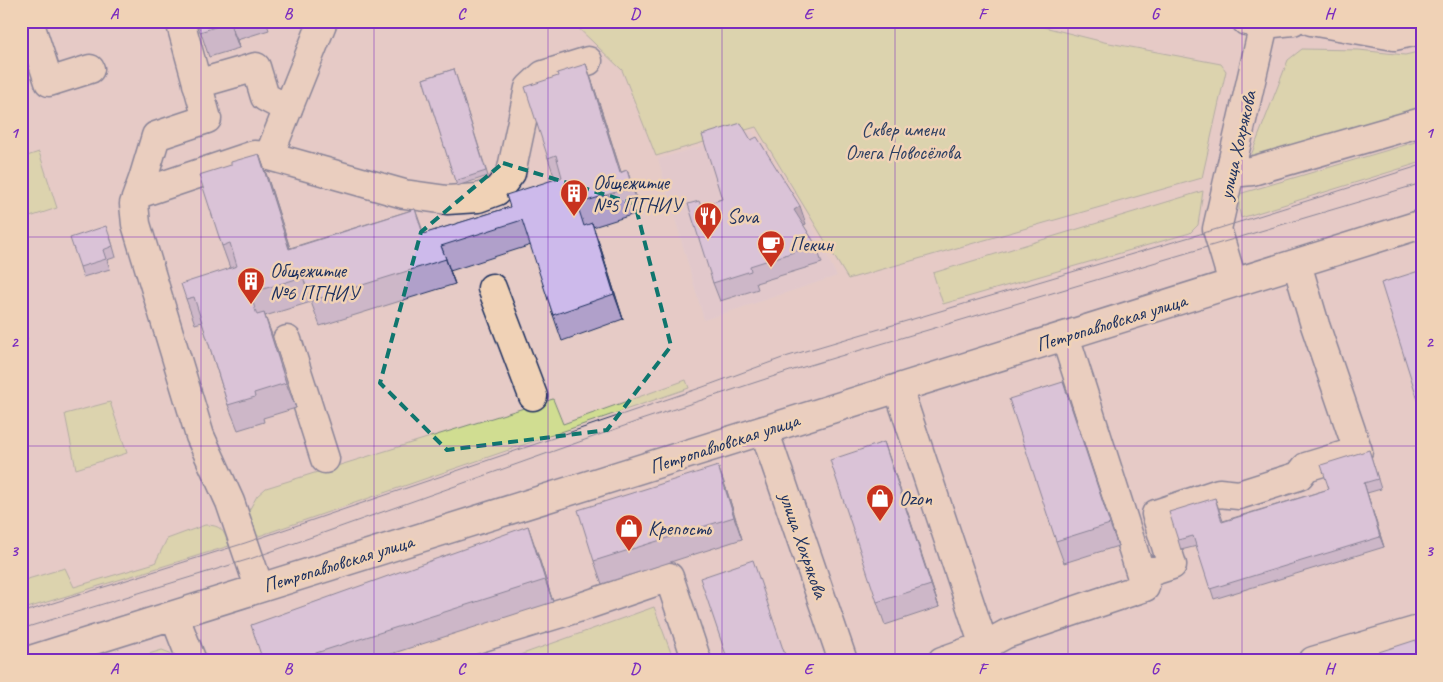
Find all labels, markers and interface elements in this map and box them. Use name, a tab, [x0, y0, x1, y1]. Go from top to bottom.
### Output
text: A	[110, 4, 120, 24]
text: B	[284, 4, 294, 24]
text: C	[457, 4, 467, 24]
text: D	[630, 4, 641, 24]
text: E	[804, 4, 815, 24]
text: F	[978, 4, 989, 24]
text: G	[1151, 4, 1161, 24]
text: H	[1324, 4, 1336, 24]
street label: улица Хохрякова	[1213, 87, 1262, 203]
park label: Сквер имени Олега Новосёлова	[846, 117, 962, 165]
text: 1	[10, 123, 19, 143]
text: 1	[1425, 123, 1434, 143]
place label: Общежитие №5 ПГНИУ	[593, 170, 684, 218]
building icon: Общежитие №5 ПГНИУ	[559, 178, 589, 217]
restaurant icon: Sova	[693, 201, 723, 240]
place label: Sova	[727, 204, 760, 229]
cafe icon: Пекин	[756, 229, 786, 268]
place label: Пекин	[790, 232, 835, 257]
place label: Общежитие №6 ПГНИУ	[270, 258, 361, 306]
building icon: Общежитие №6 ПГНИУ	[236, 266, 266, 305]
street label: Петропавловская улица	[1033, 287, 1191, 357]
text: 2	[10, 332, 19, 352]
text: 2	[1425, 332, 1434, 352]
street label: Петропавловская улица	[646, 407, 804, 479]
shop icon: Ozon	[865, 483, 895, 522]
place label: Ozon	[899, 486, 933, 511]
street label: улица Хохрякова	[773, 488, 834, 603]
shop icon: Крепость	[614, 513, 644, 552]
place label: Крепость	[648, 516, 712, 541]
street label: Петропавловская улица	[260, 528, 418, 598]
text: 3	[10, 541, 19, 561]
text: 3	[1425, 541, 1434, 561]
text: A	[110, 659, 120, 679]
text: B	[284, 659, 294, 679]
text: C	[457, 659, 467, 679]
text: D	[630, 659, 641, 679]
text: E	[804, 659, 815, 679]
text: F	[978, 659, 989, 679]
text: G	[1151, 659, 1161, 679]
text: H	[1324, 659, 1336, 679]

